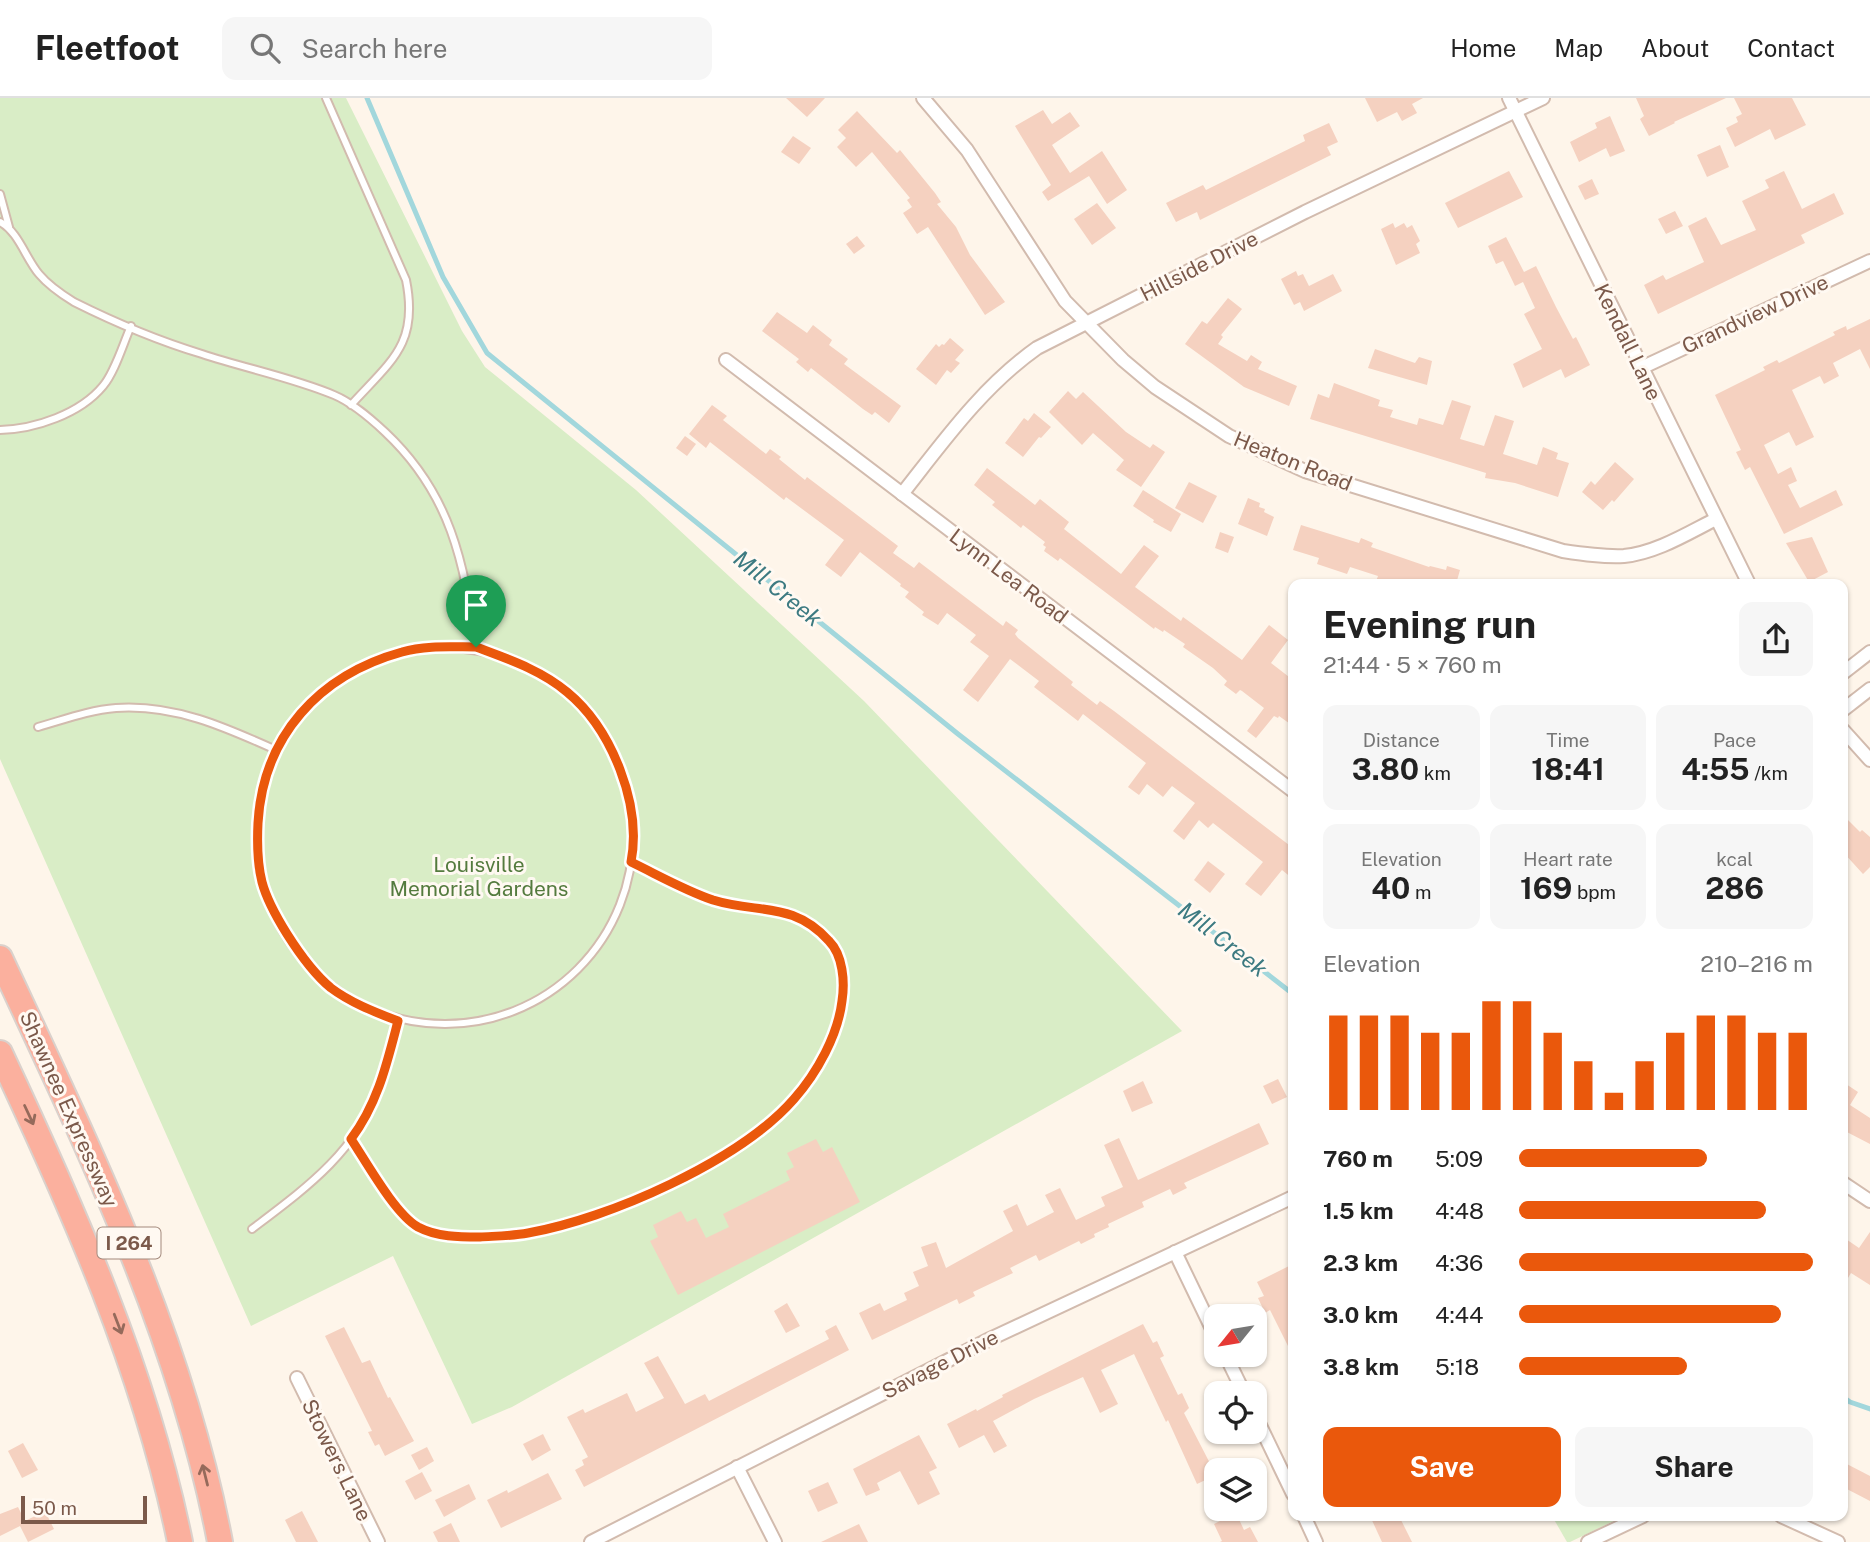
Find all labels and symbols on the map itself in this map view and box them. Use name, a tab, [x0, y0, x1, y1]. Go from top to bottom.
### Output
street label: Hillside Drive	[1136, 226, 1262, 306]
street label: Grandview Drive	[1678, 269, 1832, 359]
street label: Kendall Lane	[1589, 280, 1667, 404]
street label: Heaton Road	[1230, 426, 1356, 496]
street label: Lynn Lea Road	[945, 523, 1073, 629]
water label: Mill Creek	[728, 544, 828, 632]
pin	[446, 575, 506, 647]
park label: Louisville Memorial Gardens	[390, 852, 568, 901]
water label: Mill Creek	[1173, 896, 1273, 982]
street label: Shawnee Expressway	[15, 1007, 123, 1211]
one-way arrow	[23, 1104, 36, 1125]
road number: I 264	[97, 1228, 160, 1259]
north arrow	[1204, 1304, 1267, 1367]
one-way arrow	[112, 1313, 125, 1335]
street label: Savage Drive	[878, 1324, 1002, 1404]
street label: Stowers Lane	[297, 1395, 377, 1525]
one-way arrow	[198, 1464, 211, 1486]
scale bar	[21, 1493, 147, 1525]

